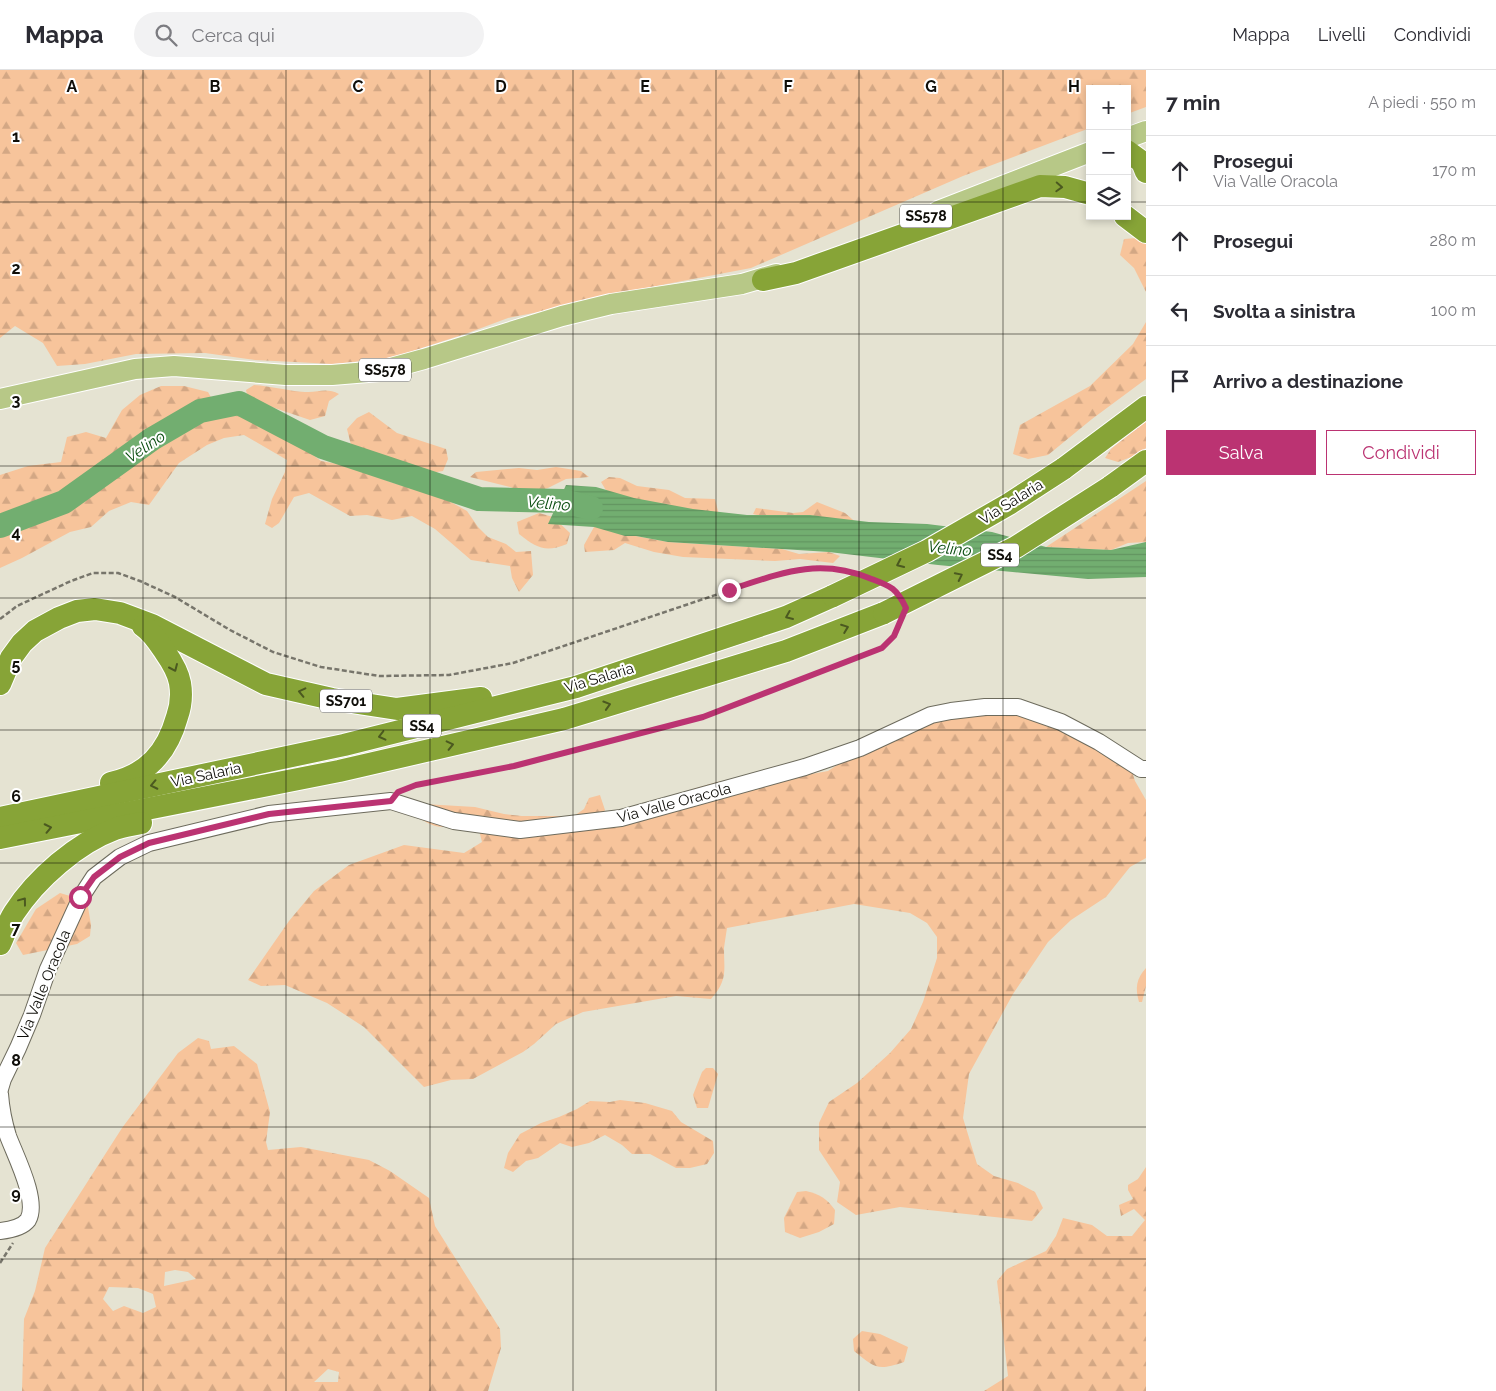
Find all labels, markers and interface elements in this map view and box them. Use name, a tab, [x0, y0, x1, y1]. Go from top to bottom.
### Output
search box	[134, 12, 484, 57]
text: Mappa	[25, 20, 104, 49]
icon: search	[152, 21, 180, 49]
text: Cerca qui	[192, 24, 275, 46]
text: Mappa	[1232, 24, 1290, 45]
text: Livelli	[1318, 24, 1366, 45]
text: Condividi	[1394, 24, 1471, 45]
text: A	[67, 77, 78, 96]
text: B	[210, 77, 221, 96]
text: C	[353, 77, 364, 96]
text: D	[495, 77, 507, 96]
text: E	[640, 77, 650, 96]
text: F	[783, 77, 793, 96]
text: G	[925, 77, 937, 96]
text: H	[1068, 77, 1080, 96]
map controls	[1086, 85, 1131, 220]
button: +	[1086, 85, 1131, 130]
text: 7 min	[1166, 90, 1220, 115]
text: A piedi · 550 m	[1368, 93, 1476, 112]
text: 1	[12, 127, 20, 146]
button: −	[1086, 130, 1131, 175]
text: Prosegui	[1213, 150, 1293, 172]
icon: ahead	[1166, 157, 1194, 185]
text: 170 m	[1432, 161, 1476, 180]
text: Via Valle Oracola	[1213, 172, 1338, 191]
button: layers	[1086, 175, 1131, 220]
one-way arrow	[1055, 182, 1063, 192]
road number: SS578	[900, 204, 952, 228]
icon: ahead	[1166, 227, 1194, 255]
text: Prosegui	[1213, 230, 1293, 252]
text: 280 m	[1430, 231, 1476, 250]
text: 2	[11, 259, 21, 278]
icon: left	[1166, 297, 1194, 325]
text: Svolta a sinistra	[1213, 300, 1355, 322]
text: 100 m	[1431, 301, 1476, 320]
road number: SS578	[359, 358, 411, 382]
icon: arrive	[1166, 367, 1194, 395]
text: Arrivo a destinazione	[1213, 370, 1403, 392]
text: 3	[12, 391, 21, 410]
water label: Velino	[122, 426, 169, 467]
button: Salva	[1166, 430, 1316, 475]
button: Condividi	[1326, 430, 1476, 475]
street label: Via Salaria	[976, 475, 1046, 529]
water label: Velino	[526, 492, 572, 515]
text: 4	[11, 523, 21, 542]
water label: Velino	[927, 537, 973, 560]
road number: SS4	[981, 544, 1019, 566]
one-way arrow	[896, 558, 905, 568]
one-way arrow	[954, 571, 963, 582]
route end	[718, 579, 741, 602]
one-way arrow	[785, 609, 794, 620]
one-way arrow	[840, 624, 849, 634]
text: 5	[12, 655, 21, 674]
street label: Via Salaria	[562, 659, 636, 697]
one-way arrow	[167, 663, 178, 672]
one-way arrow	[298, 687, 307, 698]
road number: SS701	[320, 690, 372, 712]
one-way arrow	[603, 701, 611, 711]
road number: SS4	[403, 714, 441, 738]
one-way arrow	[377, 730, 386, 741]
one-way arrow	[445, 740, 454, 751]
street label: Via Salaria	[169, 759, 243, 791]
street label: Via Valle Oracola	[615, 779, 733, 827]
one-way arrow	[150, 780, 159, 790]
text: 6	[11, 787, 21, 806]
one-way arrow	[43, 823, 52, 834]
route start	[69, 886, 92, 909]
one-way arrow	[17, 898, 25, 907]
text: 7	[12, 919, 21, 938]
street label: Via Valle Oracola	[14, 927, 74, 1043]
text: 8	[11, 1051, 21, 1070]
text: 9	[11, 1184, 21, 1203]

